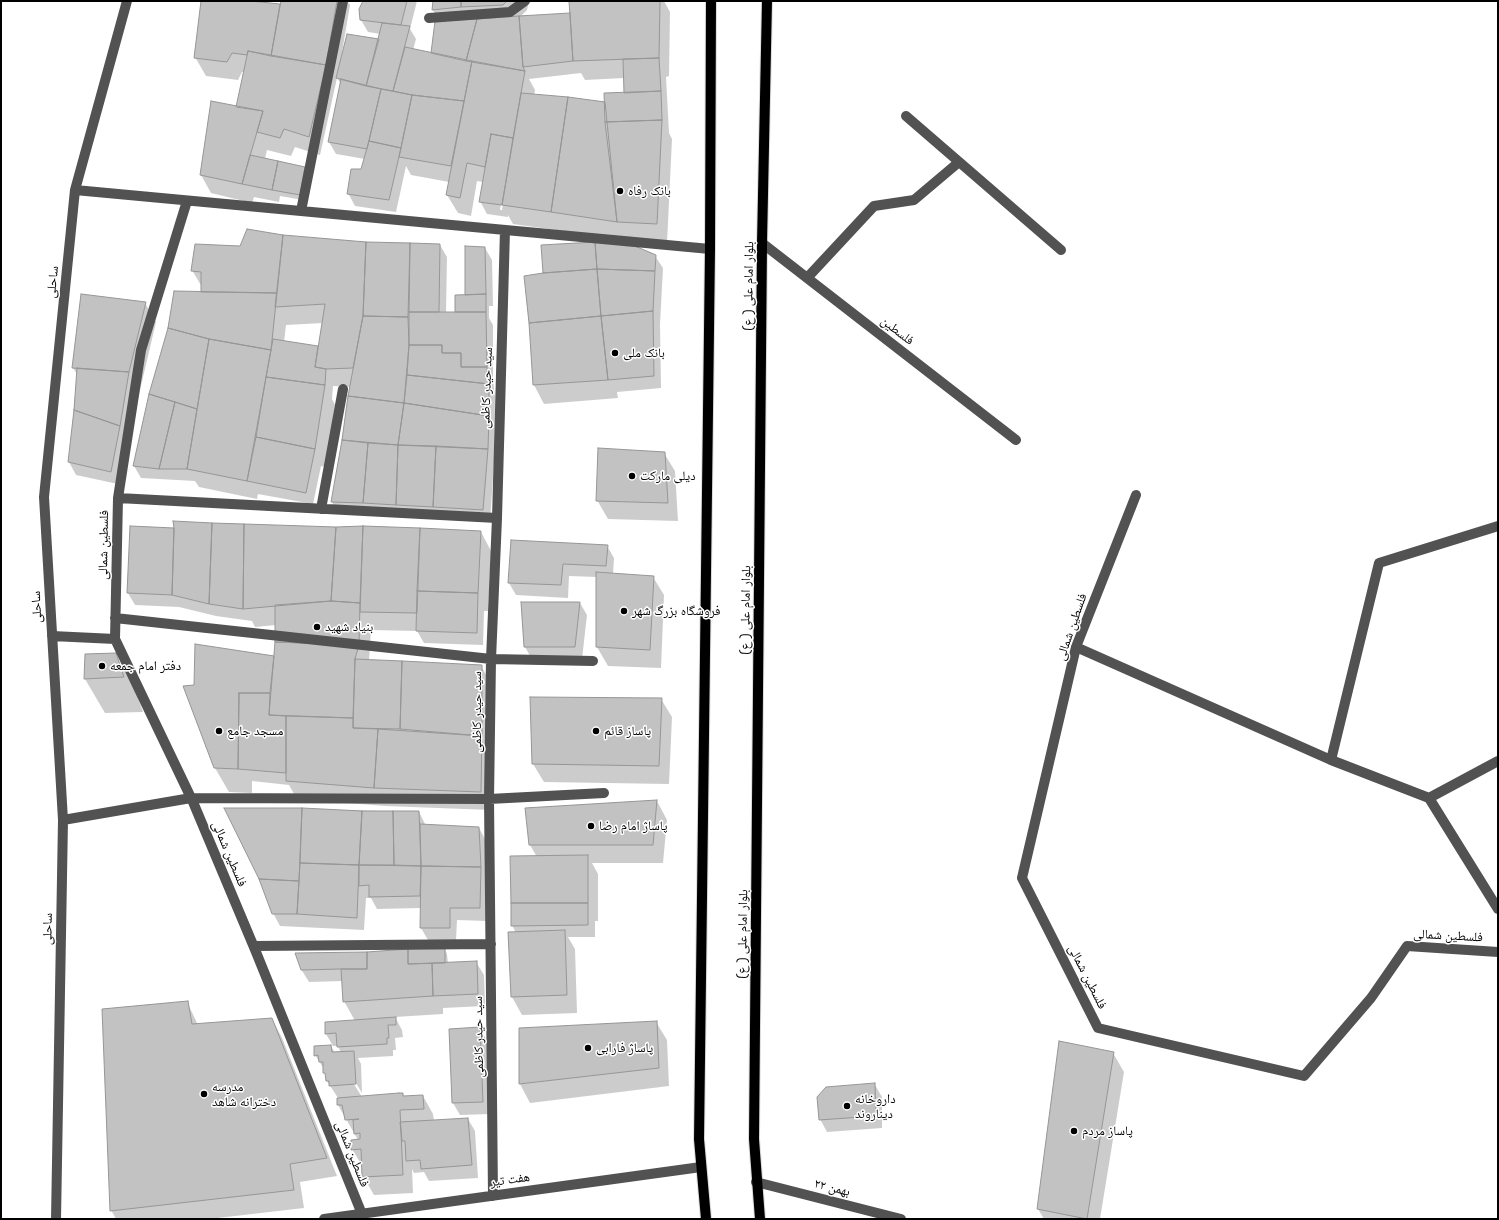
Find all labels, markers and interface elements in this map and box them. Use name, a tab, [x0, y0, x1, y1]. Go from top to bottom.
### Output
place label: بانک رفاه	[628, 183, 671, 199]
marker: بانک رفاه	[615, 186, 625, 196]
street label: بلوار امام علی ( ع)	[740, 241, 758, 331]
street label: ساحلی	[44, 265, 62, 299]
street label: فلسطین	[877, 313, 917, 349]
place label: بانک ملی	[623, 345, 665, 361]
street label: سید حیدر کاظمی	[478, 347, 496, 429]
marker: بانک ملی	[610, 348, 620, 358]
place label: دیلی مارکت	[640, 468, 696, 484]
marker: دیلی مارکت	[627, 471, 637, 481]
street label: فلسطین شمالی	[96, 510, 112, 580]
street label: بلوار امام علی ( ع)	[737, 565, 755, 655]
street label: ساحلی	[28, 591, 46, 623]
street label: فلسطین شمالی	[1053, 591, 1091, 663]
place label: فروشگاه بزرگ شهر	[632, 603, 721, 619]
marker: فروشگاه بزرگ شهر	[619, 606, 629, 616]
place label: بنیاد شهید	[325, 619, 373, 635]
marker: بنیاد شهید	[312, 622, 322, 632]
place label: دفتر امام جمعه	[110, 658, 181, 674]
marker: دفتر امام جمعه	[97, 661, 107, 671]
street label: سید حیدر کاظمی	[469, 671, 485, 753]
place label: مسجد جامع	[227, 723, 283, 739]
place label: پاساز قائم	[604, 723, 651, 739]
marker: مسجد جامع	[214, 726, 224, 736]
marker: پاساز قائم	[591, 726, 601, 736]
place label: پاساژ امام رضا	[599, 818, 667, 834]
street label: فلسطین شمالی	[208, 819, 250, 889]
marker: پاساژ امام رضا	[586, 821, 596, 831]
street label: بلوار امام علی ( ع)	[734, 889, 752, 979]
street label: ساحلی	[40, 913, 56, 945]
street label: فلسطین شمالی	[1413, 926, 1483, 946]
street label: فلسطین شمالی	[1064, 942, 1110, 1012]
street label: سید حیدر کاظمی	[470, 996, 488, 1078]
place label: پاساژ فارابی	[596, 1040, 653, 1056]
marker: پاساژ فارابی	[583, 1043, 593, 1053]
place label: مدرسه دخترانه شاهد	[212, 1079, 276, 1110]
marker: مدرسه دخترانه شاهد	[199, 1089, 209, 1099]
place label: داروخانه دیناروند	[855, 1091, 896, 1122]
marker: داروخانه دیناروند	[842, 1101, 852, 1111]
street label: فلسطین شمالی	[332, 1119, 372, 1189]
place label: پاساز مردم	[1082, 1123, 1133, 1139]
marker: پاساز مردم	[1069, 1126, 1079, 1136]
street label: هفت تیر	[489, 1169, 531, 1191]
street label: ۲۲ بهمن	[812, 1176, 852, 1200]

